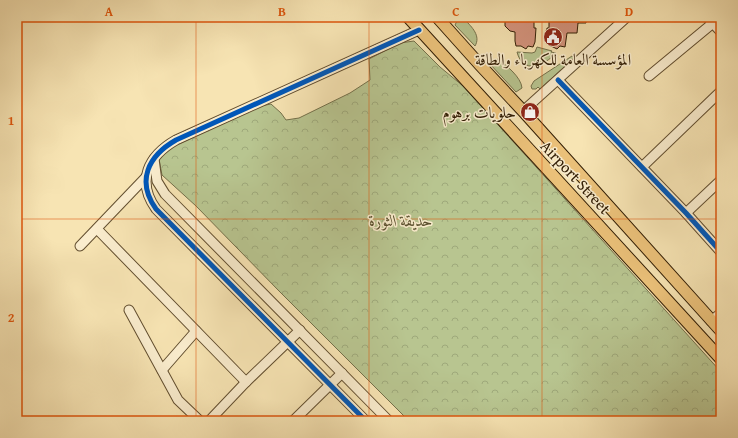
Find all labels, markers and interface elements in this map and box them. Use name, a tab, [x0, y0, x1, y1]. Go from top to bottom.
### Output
text: A	[105, 2, 114, 21]
text: B	[278, 2, 286, 21]
text: C	[452, 2, 460, 21]
text: D	[625, 2, 633, 21]
public building icon: المؤسسة العامة للكهرباء والطاقة	[542, 26, 564, 48]
place label: المؤسسة العامة للكهرباء والطاقة	[475, 47, 631, 71]
place label: حلويات برهوم	[443, 100, 516, 127]
shop icon: حلويات برهوم	[519, 101, 541, 123]
text: 1	[8, 111, 14, 130]
street label: Airport Street	[535, 135, 617, 220]
park label: حديقة الثورة	[368, 208, 433, 232]
text: 2	[8, 308, 15, 327]

